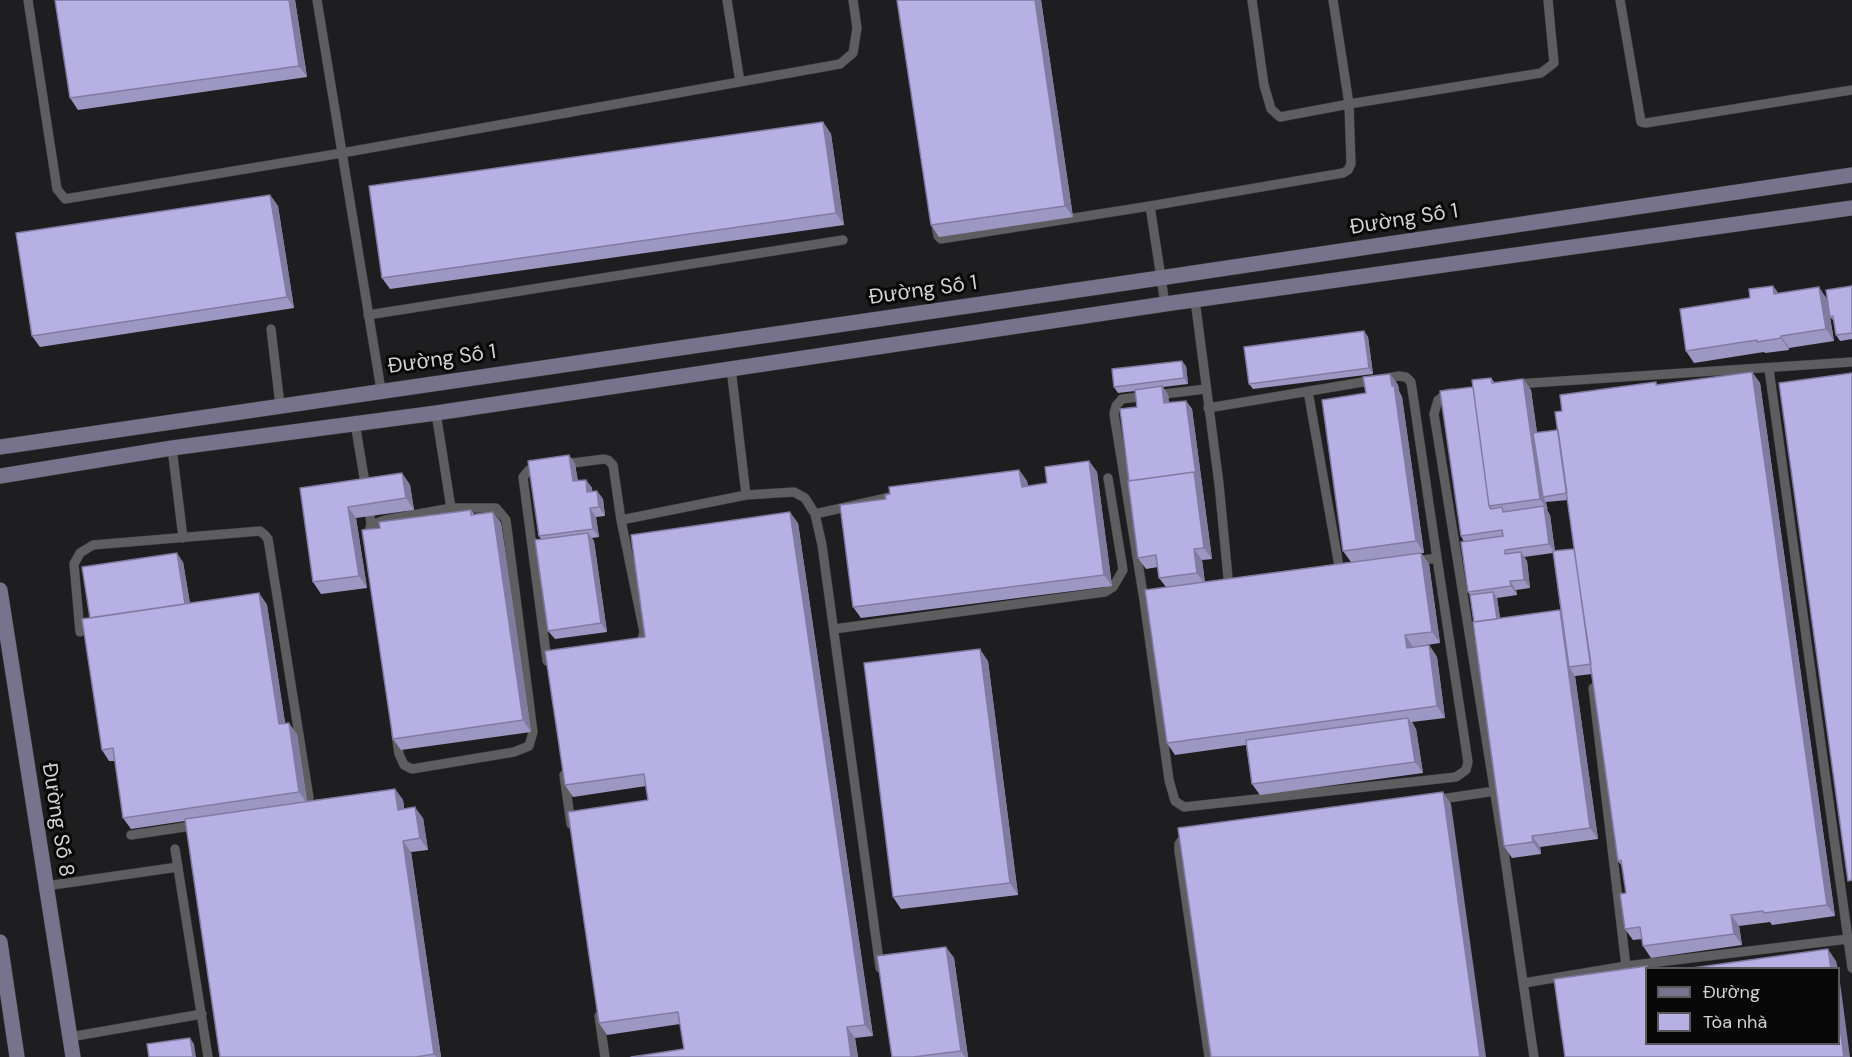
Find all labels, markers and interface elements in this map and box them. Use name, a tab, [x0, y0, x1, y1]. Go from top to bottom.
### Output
street label: Đường Số 1	[1348, 199, 1460, 241]
street label: Đường Số 1	[867, 271, 979, 311]
street label: Đường Số 1	[386, 340, 498, 380]
street label: Đường Số 8	[36, 761, 78, 879]
legend	[1645, 967, 1840, 1045]
text: Đường	[1703, 980, 1760, 1004]
text: Tòa nhà	[1703, 1010, 1767, 1034]

